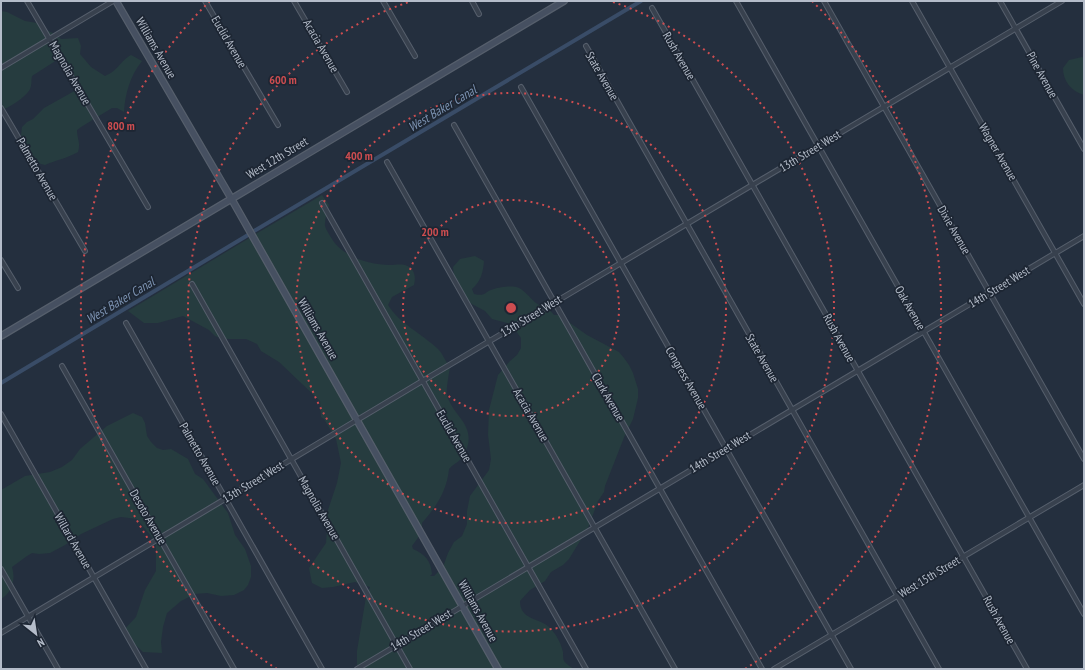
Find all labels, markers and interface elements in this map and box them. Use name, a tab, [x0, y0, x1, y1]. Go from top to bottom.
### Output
street label: Euclid Avenue	[208, 13, 250, 71]
street label: Williams Avenue	[133, 15, 180, 81]
street label: Acacia Avenue	[300, 17, 343, 75]
street label: Rush Avenue	[660, 29, 699, 82]
street label: Magnolia Avenue	[46, 38, 95, 107]
street label: State Avenue	[582, 49, 622, 103]
street label: Pine Avenue	[1024, 49, 1061, 101]
text: 600 m	[269, 72, 297, 87]
water label: West Baker Canal	[405, 80, 481, 136]
text: 800 m	[107, 118, 135, 133]
street label: Wagner Avenue	[976, 120, 1021, 183]
street label: 13th Street West	[776, 126, 844, 175]
street label: West 12th Street	[243, 133, 311, 182]
street label: Palmetto Avenue	[14, 135, 61, 203]
text: 400 m	[345, 148, 373, 163]
street label: Dixie Avenue	[934, 203, 974, 257]
text: 200 m	[421, 224, 449, 239]
street label: 14th Street West	[965, 262, 1033, 311]
water label: West Baker Canal	[83, 272, 159, 328]
street label: Oak Avenue	[892, 283, 929, 332]
street label: 13th Street West	[497, 291, 565, 340]
street label: Williams Avenue	[295, 296, 342, 362]
centre of rings	[504, 301, 518, 315]
street label: Rush Avenue	[820, 311, 859, 365]
street label: State Avenue	[742, 331, 782, 385]
street label: Congress Avenue	[663, 344, 710, 412]
street label: Clark Avenue	[589, 370, 628, 424]
street label: Acacia Avenue	[510, 386, 553, 444]
street label: Euclid Avenue	[433, 407, 475, 465]
street label: Palmetto Avenue	[177, 420, 224, 488]
street label: 14th Street West	[686, 427, 754, 476]
street label: 13th Street West	[219, 457, 287, 506]
street label: Magnolia Avenue	[295, 473, 344, 542]
street label: Desoto Avenue	[127, 486, 170, 547]
street label: Willard Avenue	[51, 510, 95, 571]
street label: West 15th Street	[895, 552, 963, 601]
street label: Williams Avenue	[455, 577, 502, 644]
street label: Rush Avenue	[980, 593, 1019, 647]
street label: 14th Street West	[387, 605, 455, 654]
north arrow	[16, 614, 56, 654]
text: N	[35, 635, 47, 650]

